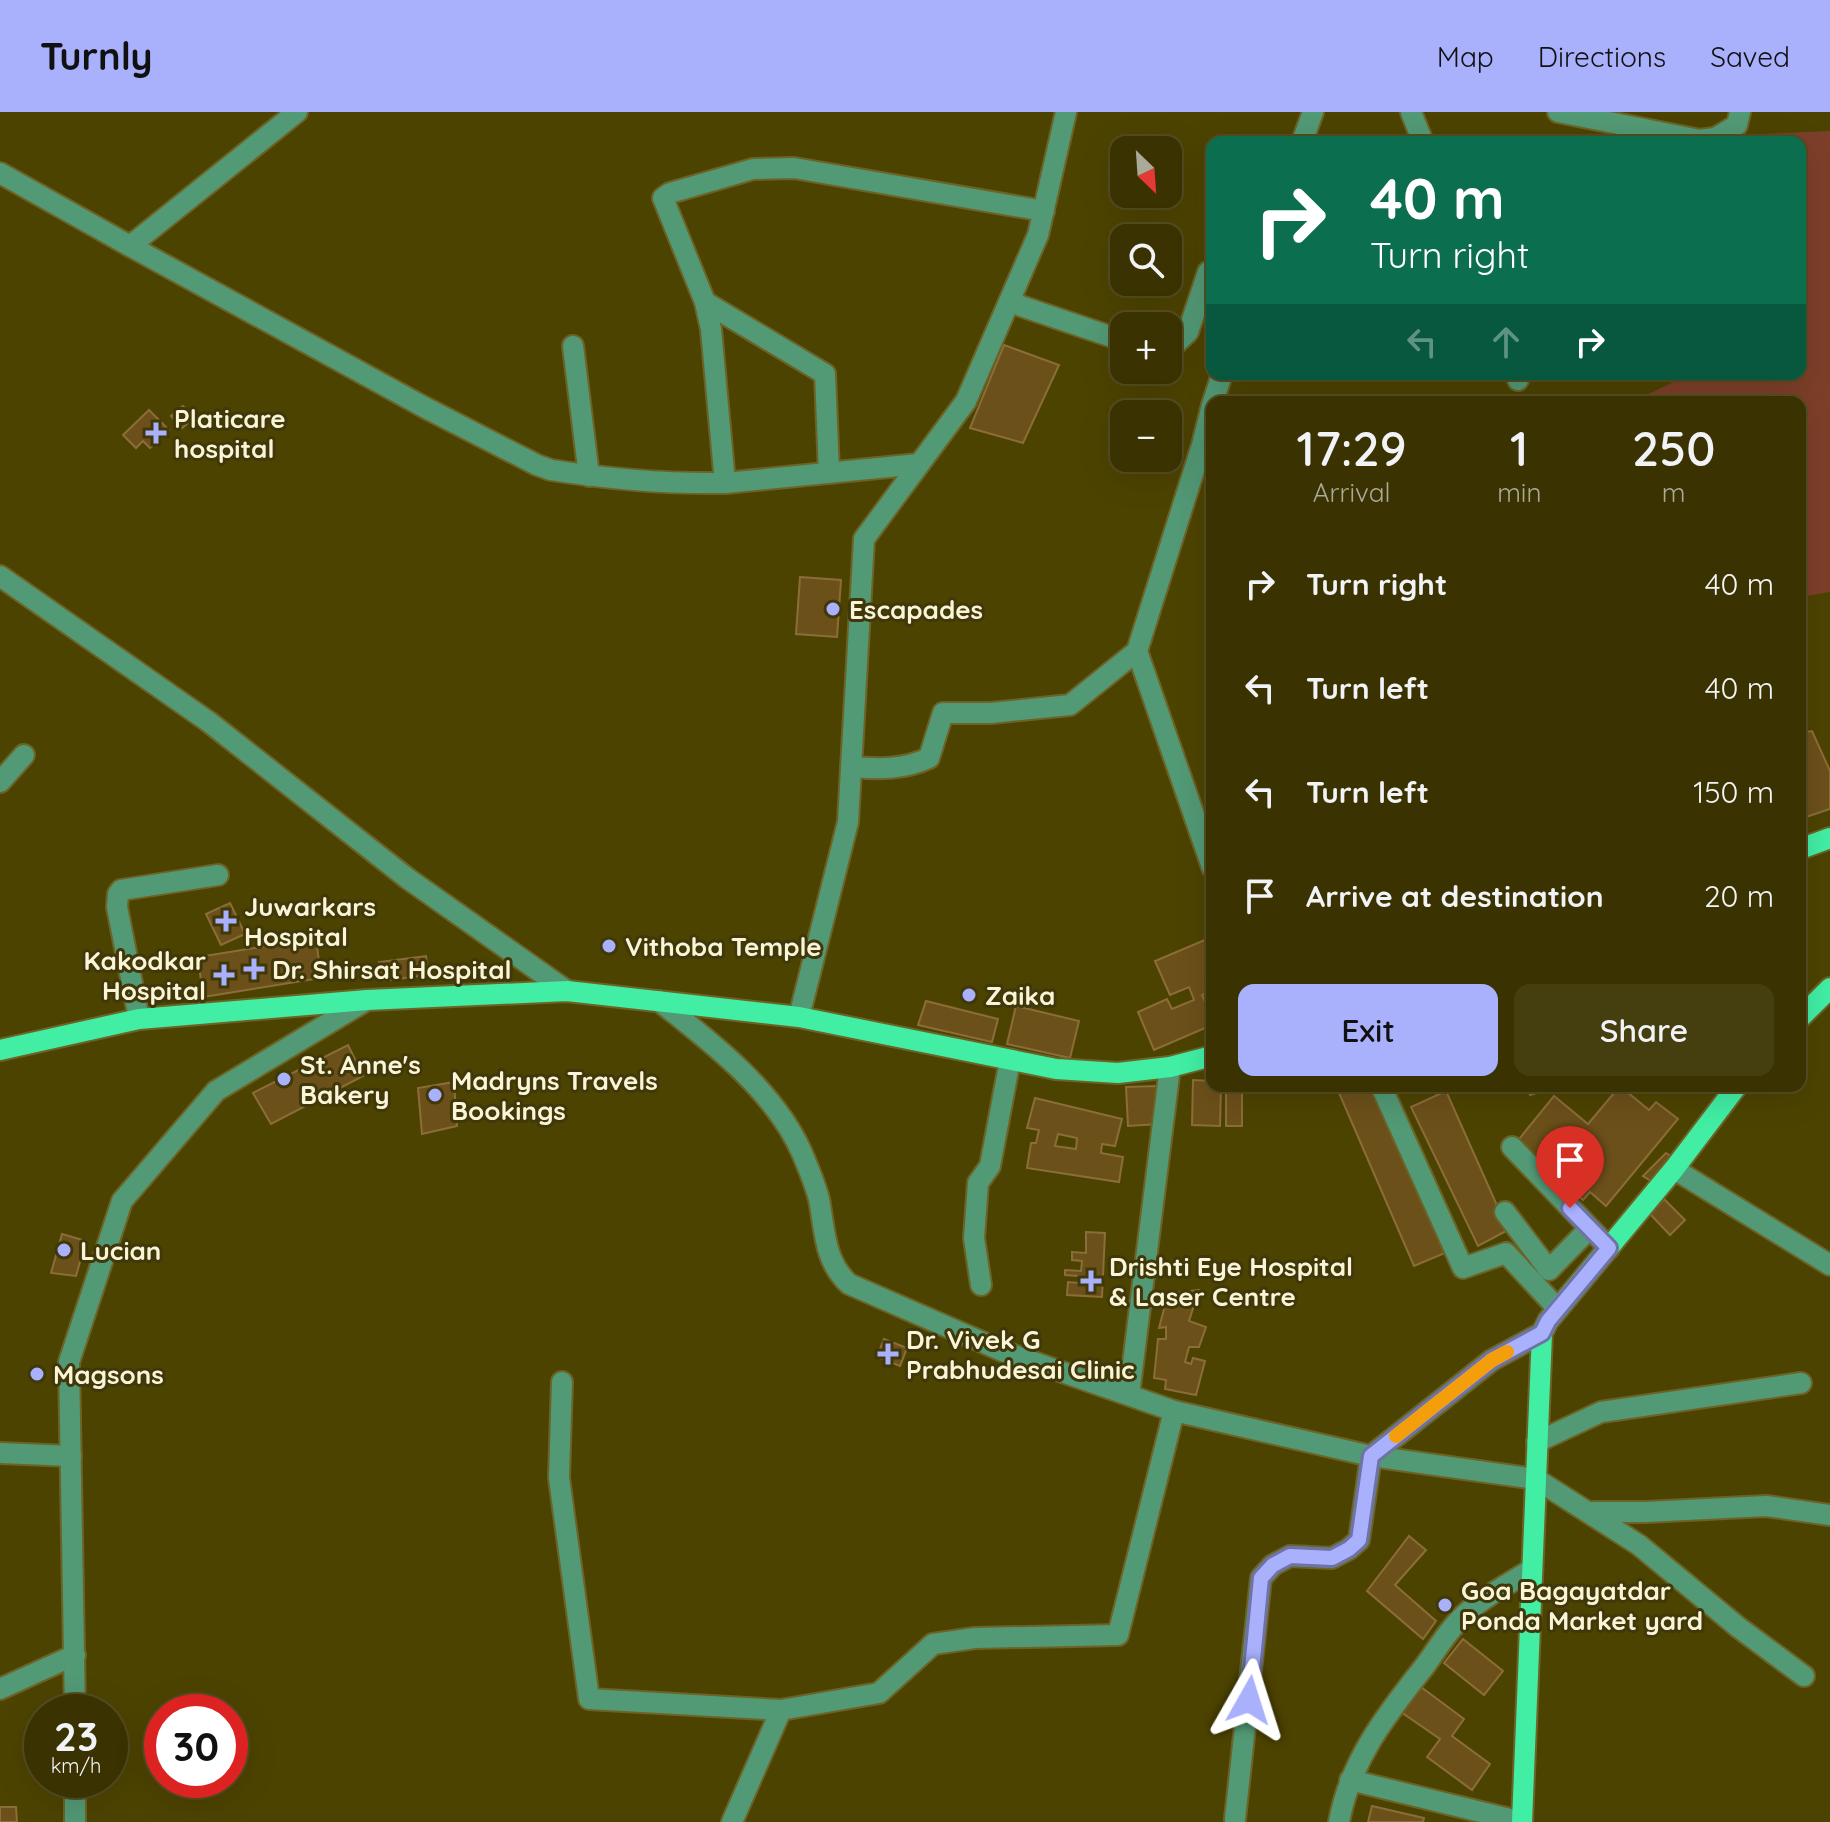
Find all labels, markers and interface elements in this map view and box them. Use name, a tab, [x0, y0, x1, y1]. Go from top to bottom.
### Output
text: Turnly	[40, 32, 153, 80]
text: Map	[1437, 39, 1494, 74]
text: Directions	[1538, 39, 1666, 74]
text: Saved	[1710, 39, 1790, 74]
north arrow	[1110, 136, 1182, 208]
map controls	[1110, 136, 1182, 472]
text: 40 m	[1370, 163, 1505, 233]
icon: right	[1238, 168, 1342, 272]
button: search	[1110, 224, 1182, 296]
text: Turn right	[1370, 232, 1529, 277]
button: +	[1110, 312, 1182, 384]
icon: left	[1400, 320, 1444, 364]
icon: ahead	[1484, 320, 1528, 364]
icon: right	[1568, 320, 1612, 364]
button: −	[1110, 400, 1182, 472]
place label: Platicare hospital	[174, 402, 286, 465]
text: 17:29	[1297, 418, 1407, 478]
text: 1	[1510, 418, 1528, 478]
text: 250	[1632, 418, 1715, 478]
marker: Platicare hospital	[145, 422, 167, 444]
text: Arrival	[1313, 476, 1391, 509]
text: min	[1497, 476, 1541, 509]
text: m	[1662, 476, 1686, 509]
icon: right	[1238, 562, 1282, 606]
text: Turn right	[1306, 565, 1447, 603]
text: 40 m	[1705, 565, 1774, 603]
place label: Escapades	[849, 593, 983, 626]
marker: Escapades	[824, 600, 842, 618]
icon: left	[1238, 666, 1282, 710]
text: Turn left	[1306, 669, 1429, 707]
text: 40 m	[1705, 669, 1774, 707]
icon: left	[1238, 770, 1282, 814]
text: Turn left	[1306, 773, 1429, 811]
text: 150 m	[1693, 773, 1774, 811]
icon: arrive	[1238, 874, 1282, 918]
text: Arrive at destination	[1306, 877, 1604, 915]
text: 20 m	[1704, 877, 1774, 915]
place label: Juwarkars Hospital	[244, 890, 376, 953]
marker: Juwarkars Hospital	[215, 910, 237, 932]
place label: Vithoba Temple	[625, 930, 822, 963]
marker: Vithoba Temple	[600, 937, 618, 955]
place label: Kakodkar Hospital	[84, 944, 206, 1007]
place label: Dr. Shirsat Hospital	[272, 953, 512, 986]
marker: Dr. Shirsat Hospital	[243, 958, 265, 980]
marker: Kakodkar Hospital	[213, 964, 235, 986]
place label: Zaika	[985, 979, 1055, 1012]
button: Exit	[1238, 984, 1498, 1076]
button: Share	[1514, 984, 1774, 1076]
marker: Zaika	[960, 986, 978, 1004]
place label: St. Anne's Bakery	[300, 1048, 421, 1111]
place label: Madryns Travels Bookings	[451, 1064, 658, 1127]
marker: St. Anne's Bakery	[275, 1070, 293, 1088]
marker: Madryns Travels Bookings	[426, 1086, 444, 1104]
pin	[1536, 1126, 1604, 1208]
icon: arrive	[1548, 1138, 1592, 1182]
place label: Lucian	[80, 1234, 161, 1267]
marker: Lucian	[55, 1241, 73, 1259]
place label: Drishti Eye Hospital & Laser Centre	[1109, 1250, 1353, 1313]
marker: Drishti Eye Hospital & Laser Centre	[1080, 1270, 1102, 1292]
place label: Dr. Vivek G Prabhudesai Clinic	[906, 1323, 1135, 1386]
marker: Dr. Vivek G Prabhudesai Clinic	[877, 1343, 899, 1365]
place label: Magsons	[53, 1358, 164, 1391]
marker: Magsons	[28, 1365, 46, 1383]
place label: Goa Bagayatdar Ponda Market yard	[1461, 1574, 1703, 1637]
marker: Goa Bagayatdar Ponda Market yard	[1436, 1596, 1454, 1614]
position arrow	[1207, 1658, 1291, 1742]
speed limit sign: 30	[144, 1694, 248, 1798]
text: 23	[54, 1711, 98, 1761]
text: km/h	[51, 1753, 101, 1778]

